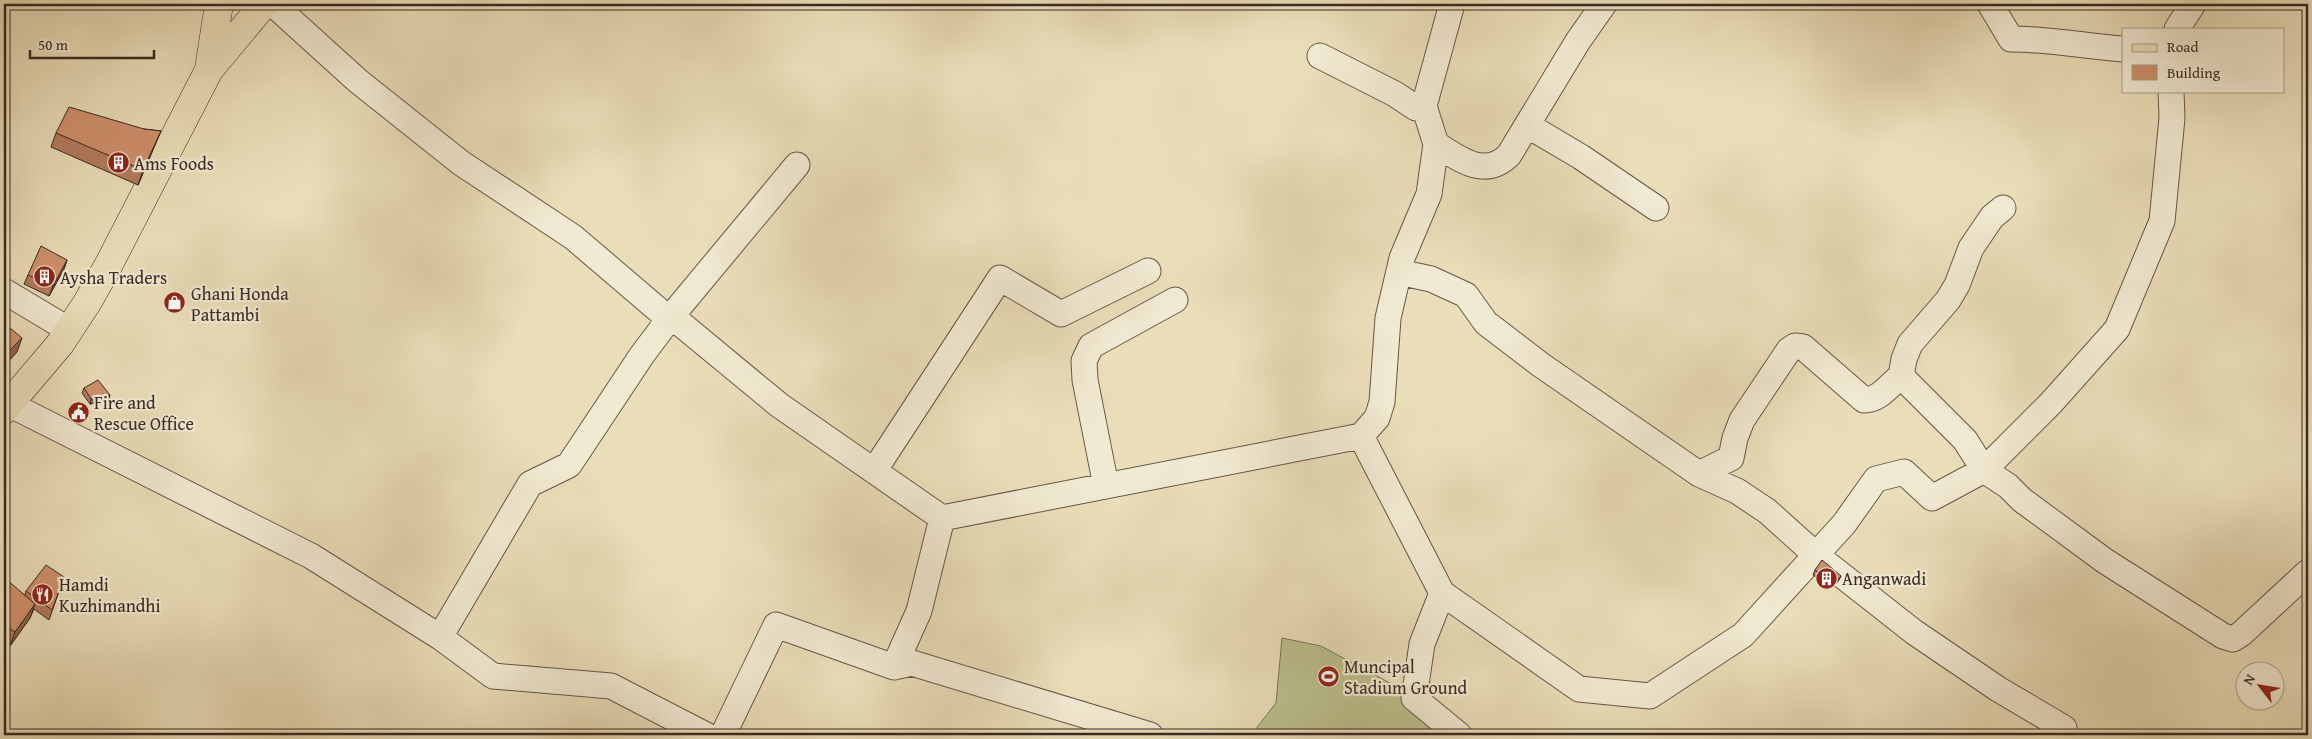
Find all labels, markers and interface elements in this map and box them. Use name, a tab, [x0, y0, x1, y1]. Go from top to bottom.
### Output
scale bar	[30, 28, 154, 60]
legend	[2122, 28, 2284, 92]
text: 50 m	[38, 34, 69, 55]
text: Road	[2167, 36, 2198, 57]
text: Building	[2167, 62, 2221, 83]
place label: Ams Foods	[134, 150, 214, 177]
building icon: Ams Foods	[106, 151, 130, 175]
place label: Aysha Traders	[60, 264, 167, 291]
building icon: Aysha Traders	[32, 265, 56, 289]
place label: Ghani Honda Pattambi	[191, 280, 289, 328]
shop icon: Ghani Honda Pattambi	[163, 291, 187, 315]
place label: Fire and Rescue Office	[94, 389, 194, 437]
public building icon: Fire and Rescue Office	[66, 400, 90, 424]
place label: Anganwadi	[1842, 565, 1926, 592]
building icon: Anganwadi	[1814, 566, 1838, 590]
place label: Hamdi Kuzhimandhi	[59, 571, 161, 619]
restaurant icon: Hamdi Kuzhimandhi	[31, 582, 55, 606]
place label: Muncipal Stadium Ground	[1344, 653, 1468, 701]
north arrow	[2234, 662, 2284, 712]
sports icon: Muncipal Stadium Ground	[1316, 664, 1340, 688]
text: N	[2238, 670, 2260, 688]

